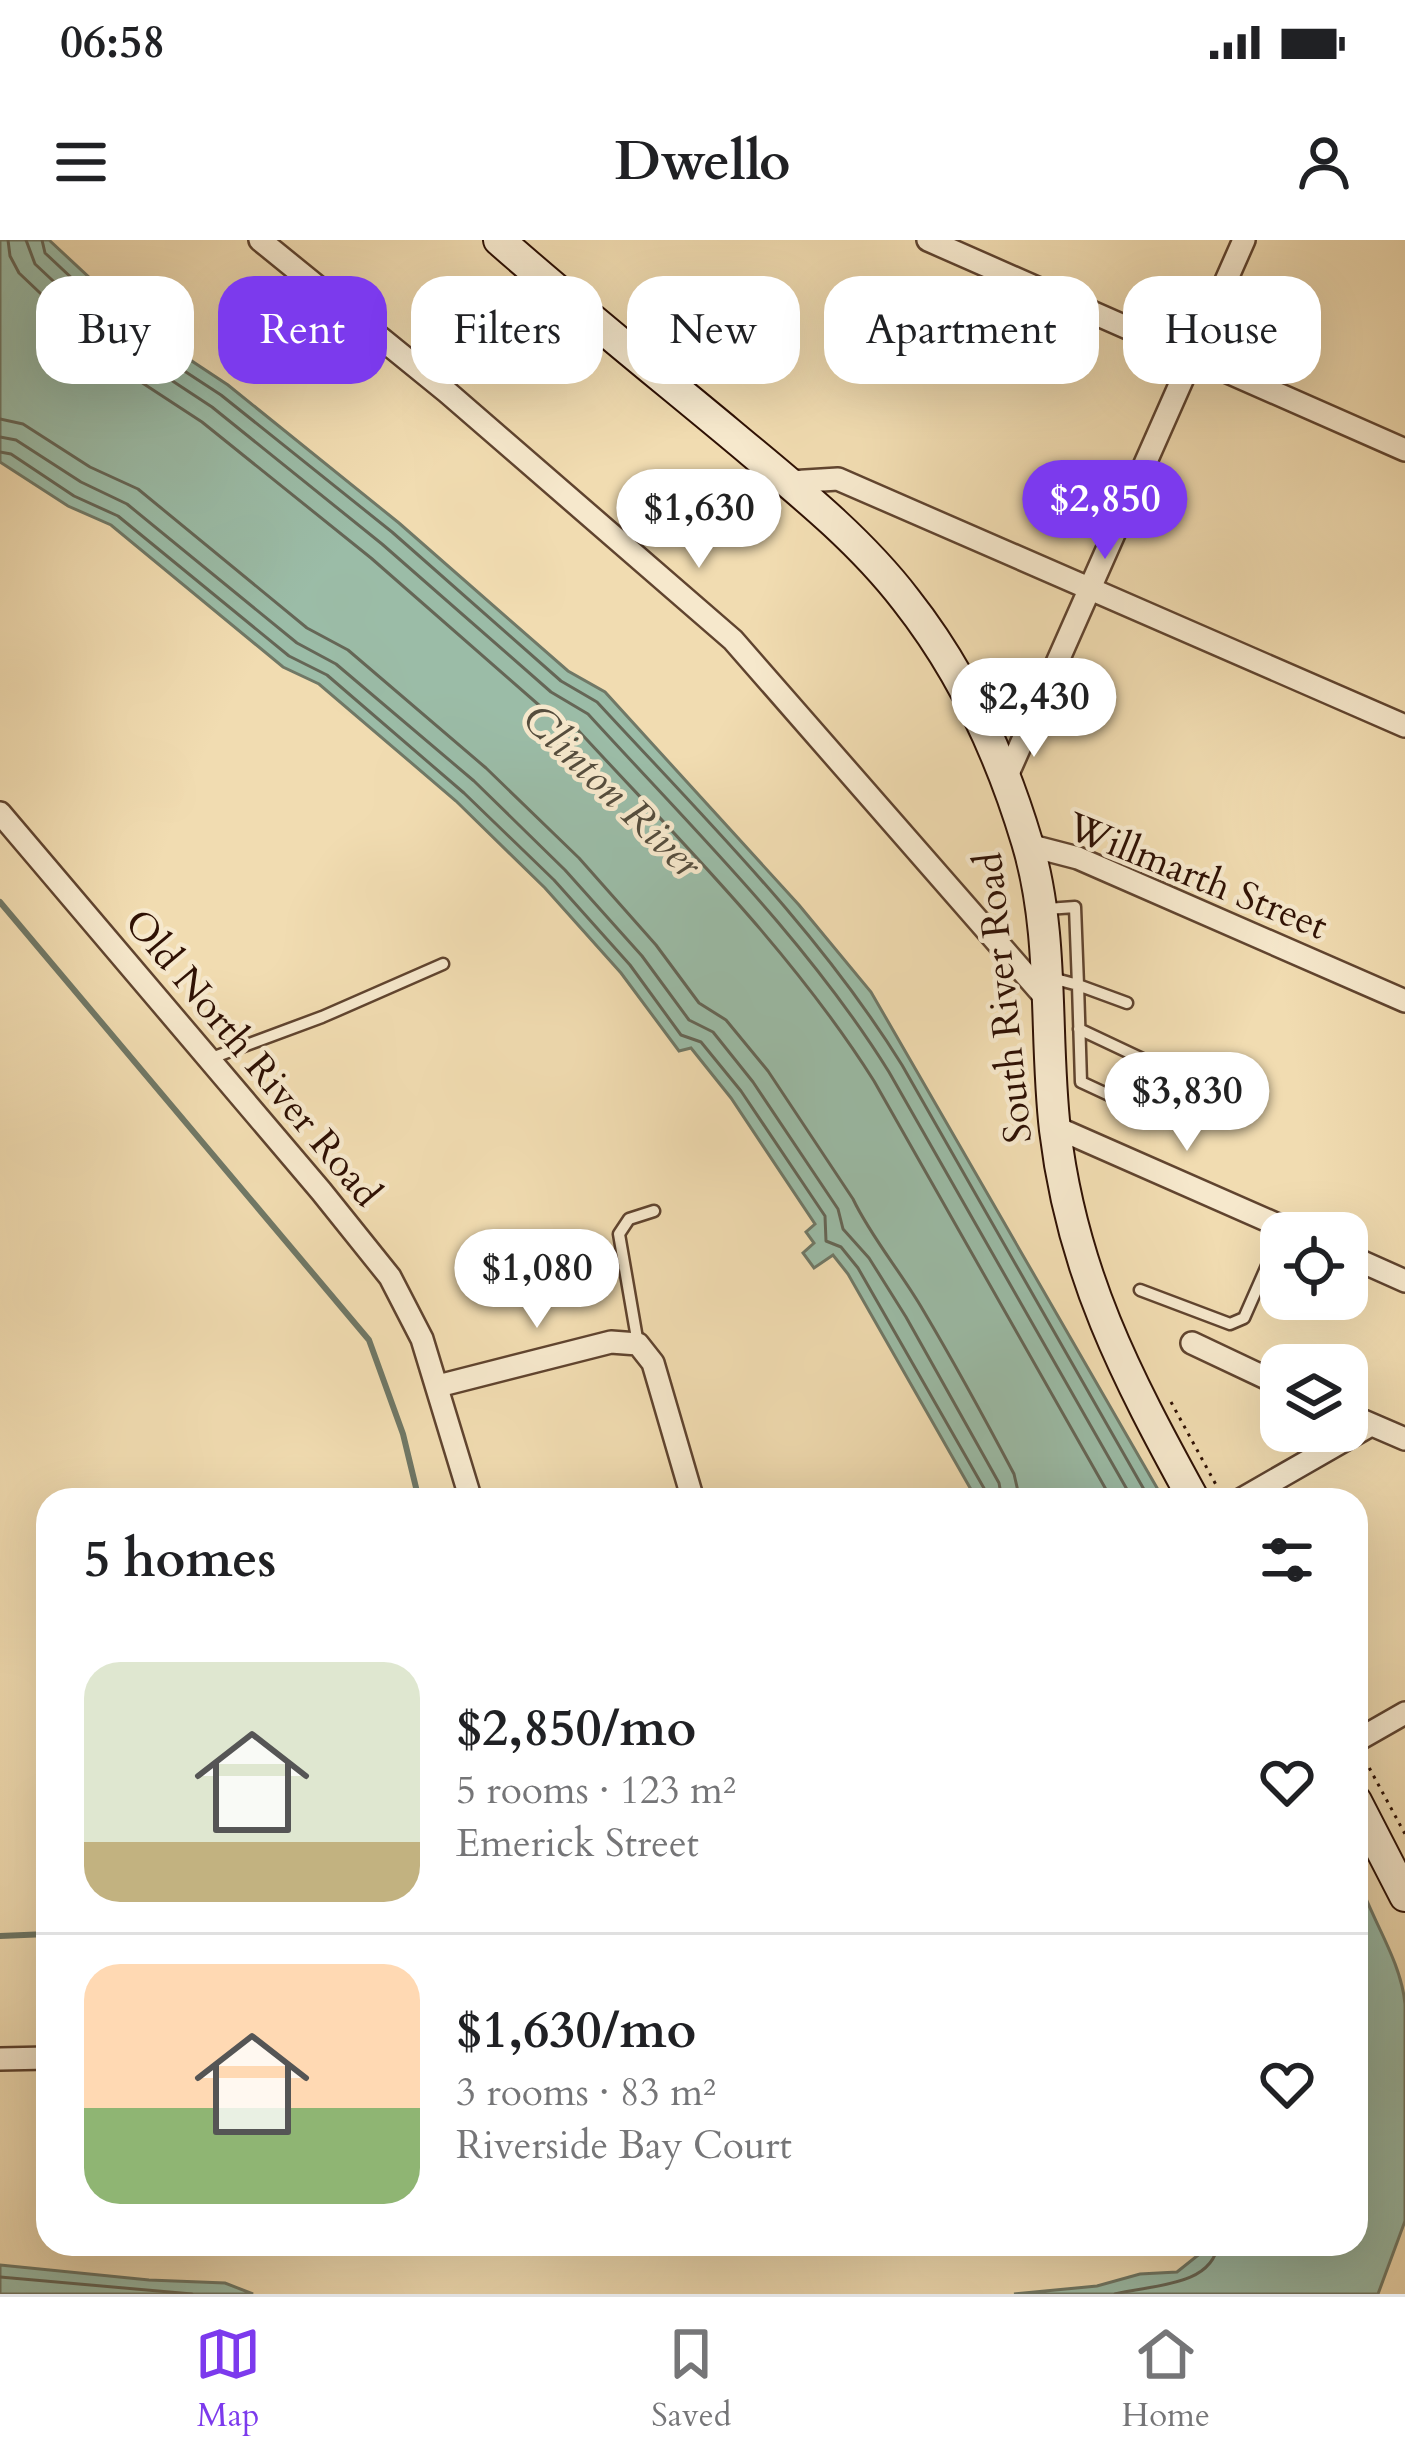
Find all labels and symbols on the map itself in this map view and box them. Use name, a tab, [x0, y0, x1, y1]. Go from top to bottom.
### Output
pin: $2,850	[1007, 460, 1203, 562]
pin: $1,630	[601, 469, 797, 571]
pin: $2,430	[936, 658, 1132, 760]
water label: Clinton River	[510, 691, 715, 892]
street label: Willmarth Street	[1059, 800, 1335, 953]
street label: South River Road	[962, 850, 1045, 1146]
street label: Old North River Road	[113, 898, 393, 1218]
pin: $3,830	[1089, 1052, 1285, 1154]
pin: $1,080	[439, 1229, 635, 1331]

